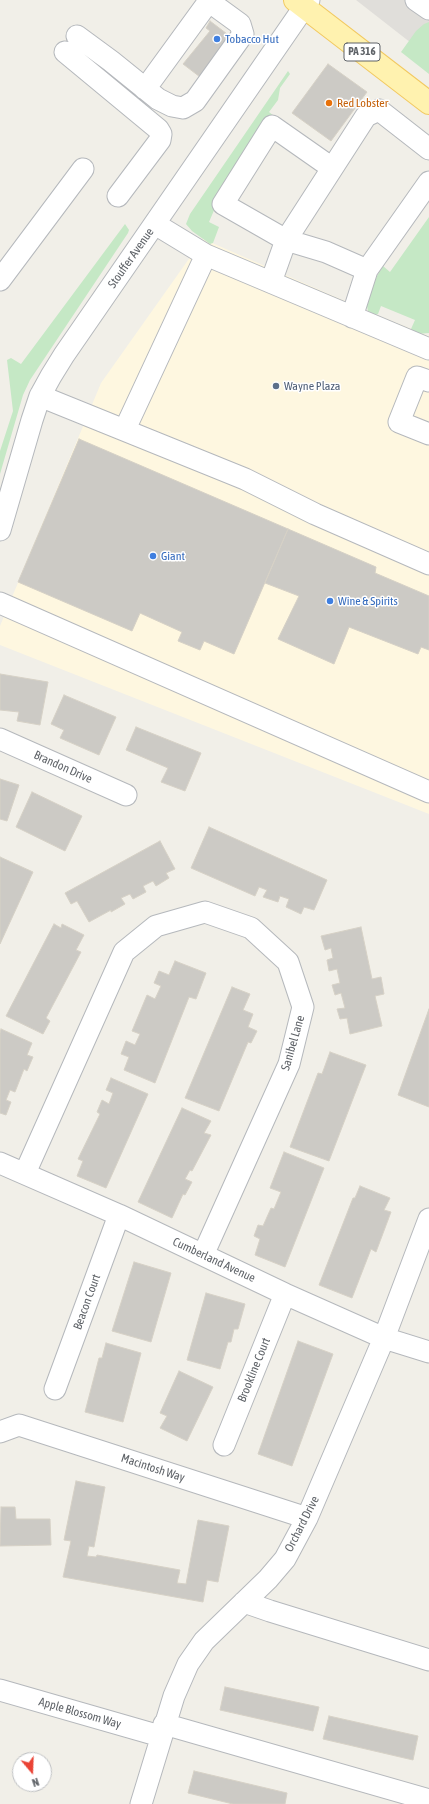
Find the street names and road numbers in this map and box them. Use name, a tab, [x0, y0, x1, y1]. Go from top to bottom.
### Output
road number: PA 316	[344, 43, 380, 61]
street label: Stouffer Avenue	[105, 225, 157, 291]
street label: Brandon Drive	[32, 748, 94, 786]
street label: Sanibel Lane	[278, 1014, 308, 1072]
street label: Cumberland Avenue	[170, 1235, 258, 1285]
street label: Beacon Court	[70, 1272, 104, 1332]
street label: Brookline Court	[235, 1336, 273, 1404]
street label: Macintosh Way	[119, 1451, 187, 1485]
street label: Orchard Drive	[282, 1494, 322, 1554]
street label: Apple Blossom Way	[37, 1694, 123, 1732]

